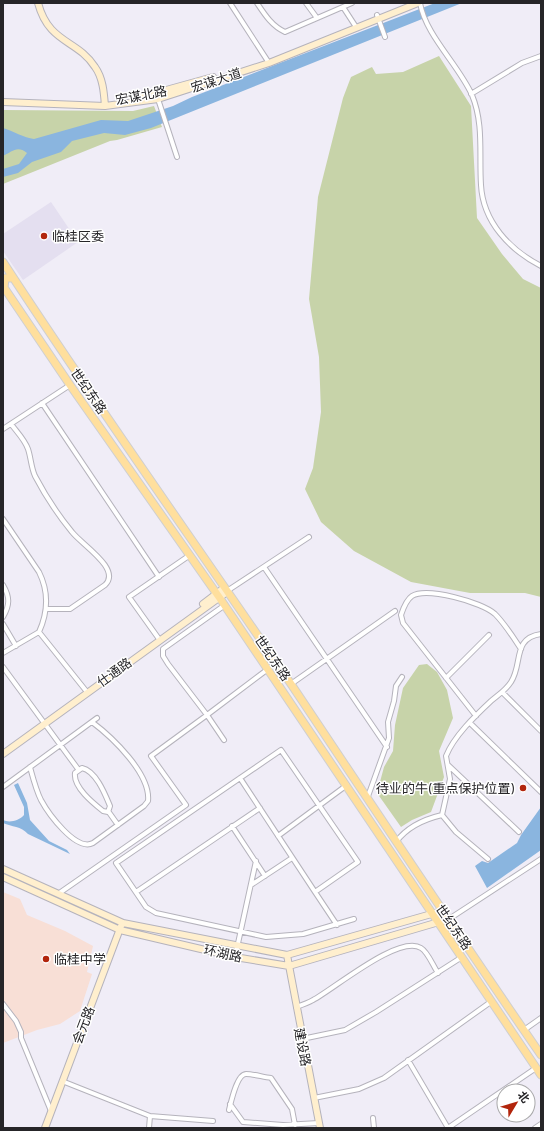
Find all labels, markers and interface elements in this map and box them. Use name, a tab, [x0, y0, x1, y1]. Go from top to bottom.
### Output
street label: 宏谋大道	[189, 65, 244, 98]
street label: 宏谋北路	[114, 83, 168, 110]
place label: 临桂区委	[52, 229, 104, 246]
marker: 临桂区委	[39, 231, 49, 241]
street label: 世纪东路	[66, 366, 109, 418]
street label: 世纪东路	[250, 633, 293, 685]
street label: 仕通路	[94, 655, 136, 692]
place label: 待业的牛(重点保护位置)	[376, 781, 515, 798]
marker: 待业的牛(重点保护位置)	[518, 783, 528, 793]
street label: 世纪东路	[431, 902, 474, 954]
street label: 环湖路	[202, 943, 243, 967]
place label: 临桂中学	[54, 952, 106, 969]
marker: 临桂中学	[41, 954, 51, 964]
street label: 会元路	[70, 1005, 99, 1047]
street label: 建设路	[289, 1027, 313, 1068]
north arrow	[496, 1083, 536, 1123]
text: 北	[514, 1089, 532, 1106]

